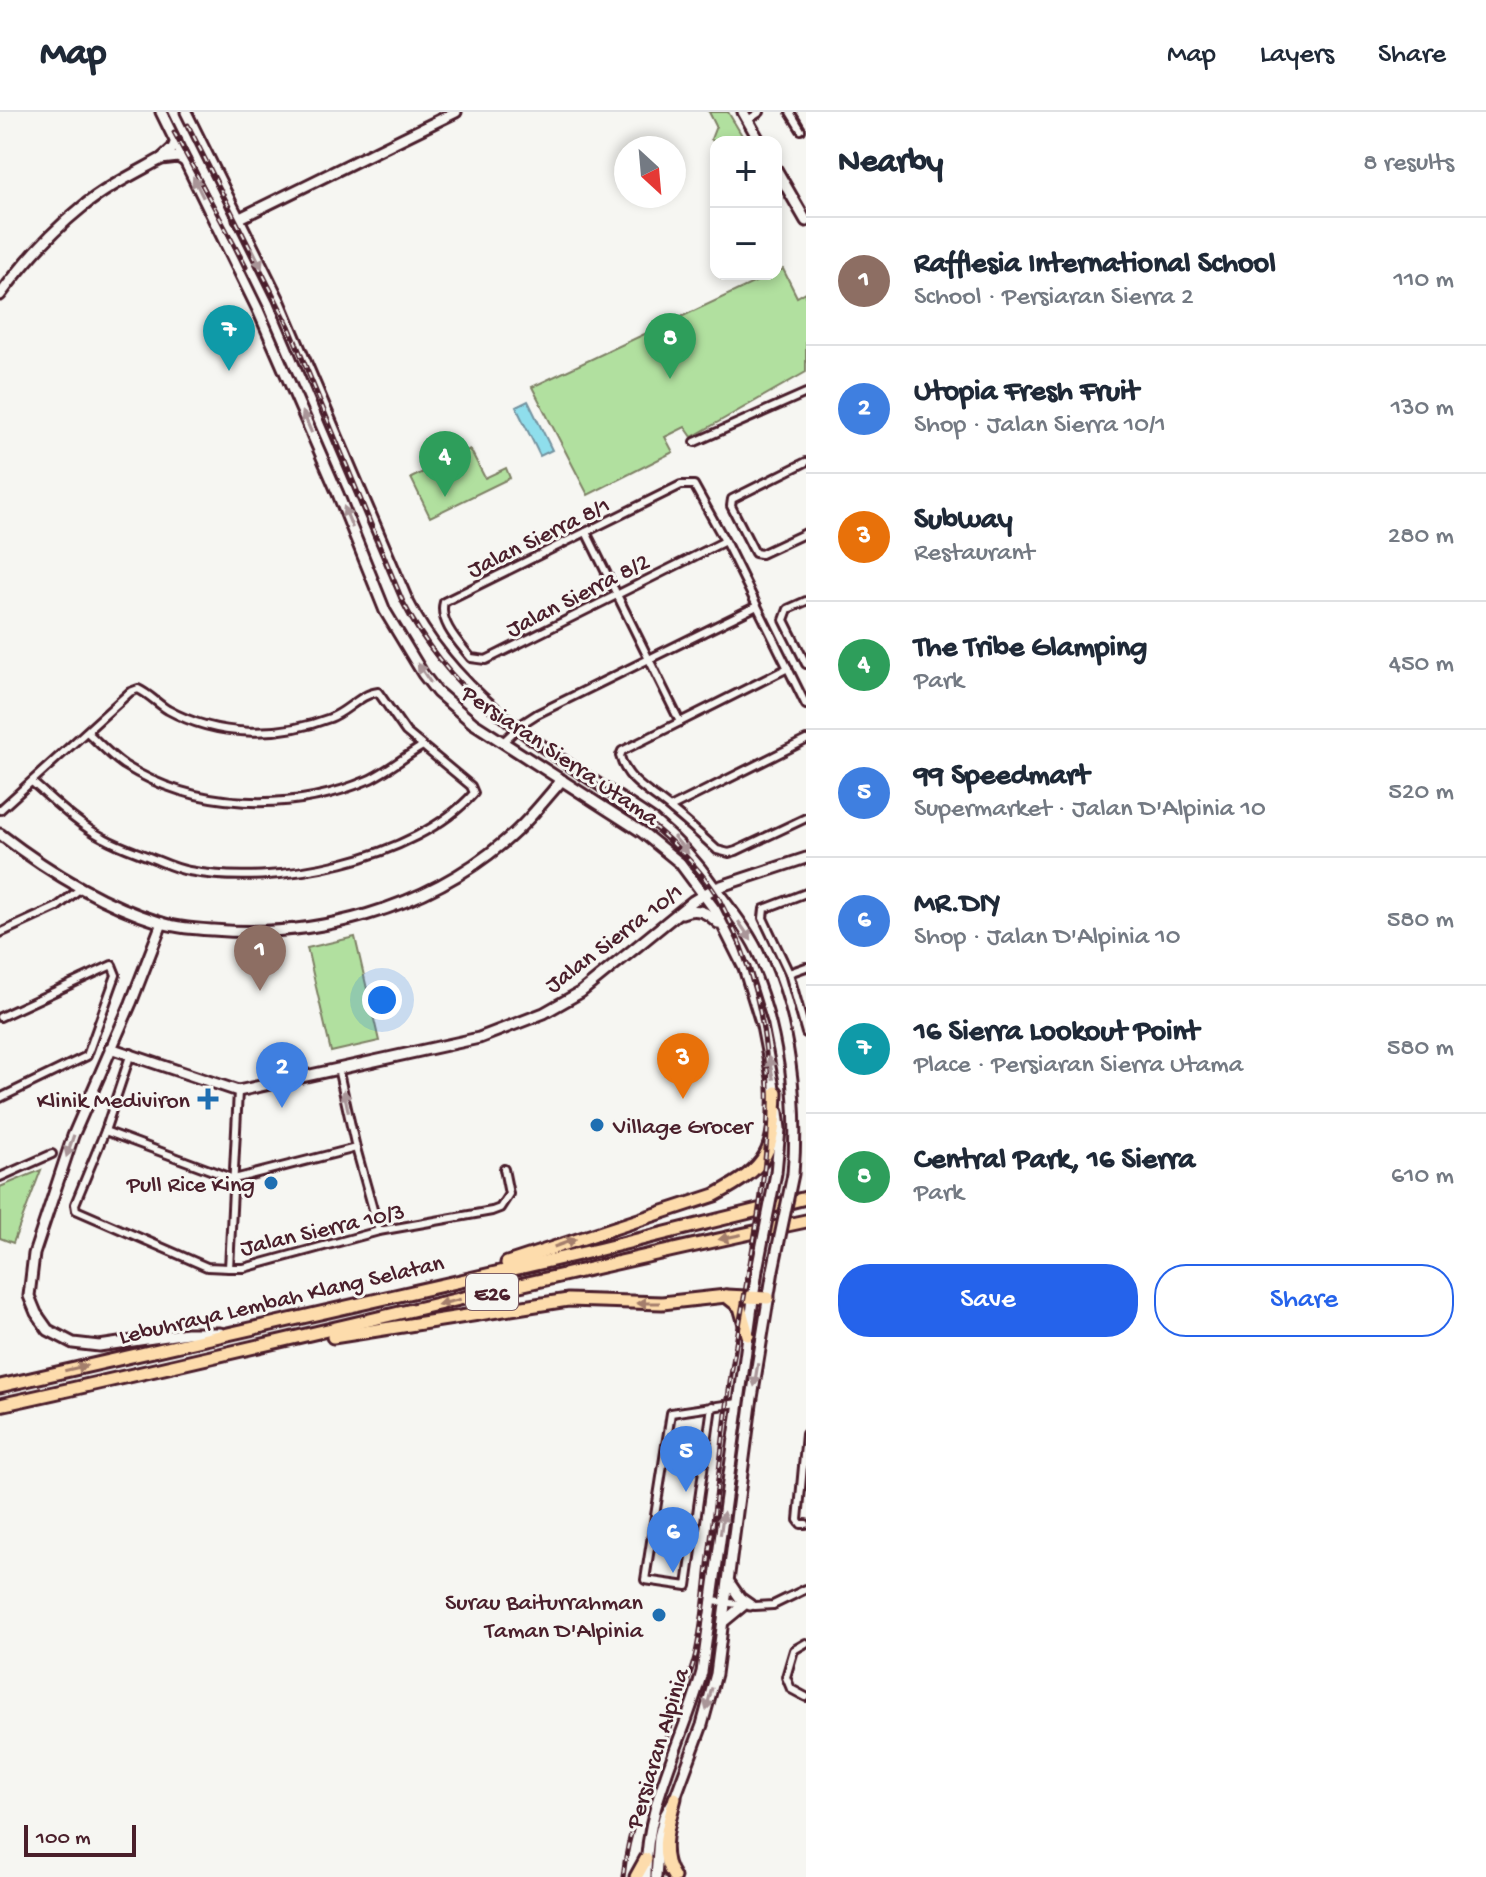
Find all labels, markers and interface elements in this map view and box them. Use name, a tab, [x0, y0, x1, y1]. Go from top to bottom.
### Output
text: Map	[40, 33, 106, 77]
text: Map	[1167, 39, 1216, 72]
text: Layers	[1260, 39, 1334, 72]
text: Share	[1378, 39, 1446, 72]
north arrow	[614, 136, 686, 208]
map controls	[710, 136, 782, 280]
button: +	[710, 136, 782, 208]
text: Nearby	[838, 144, 943, 184]
text: 8 results	[1363, 149, 1454, 180]
one-way arrow	[191, 175, 205, 198]
button: −	[710, 208, 782, 280]
one-way arrow	[250, 246, 263, 269]
text: Rafflesia International School	[914, 248, 1276, 283]
text: 1	[859, 266, 869, 297]
text: 110 m	[1394, 266, 1454, 297]
text: School · Persiaran Sierra 2	[914, 283, 1194, 314]
pin: 7	[203, 305, 255, 371]
pin: 8	[644, 313, 696, 379]
text: Utopia Fresh Fruit	[914, 376, 1139, 411]
text: 2	[858, 394, 870, 425]
text: 130 m	[1391, 394, 1454, 425]
one-way arrow	[301, 411, 314, 434]
text: Shop · Jalan Sierra 10/1	[914, 411, 1166, 442]
pin: 4	[419, 431, 471, 497]
street label: Jalan Sierra 8/1	[463, 492, 616, 586]
text: Subway	[914, 504, 1013, 539]
one-way arrow	[341, 505, 354, 529]
text: 3	[857, 522, 871, 553]
text: 280 m	[1388, 522, 1454, 553]
text: Restaurant	[914, 539, 1034, 570]
street label: Jalan Sierra 8/2	[502, 548, 655, 646]
text: The Tribe Glamping	[914, 632, 1147, 667]
text: 4	[858, 650, 870, 681]
text: 450 m	[1389, 650, 1454, 681]
one-way arrow	[417, 662, 431, 684]
text: Park	[914, 667, 964, 698]
street label: Persiaran Sierra Utama	[454, 679, 664, 834]
text: 99 Speedmart	[914, 760, 1089, 795]
text: 5	[857, 778, 871, 809]
text: 520 m	[1388, 778, 1454, 809]
text: Supermarket · Jalan D'Alpinia 10	[914, 795, 1266, 826]
one-way arrow	[672, 835, 689, 855]
street label: Jalan Sierra 10/1	[540, 878, 690, 1001]
text: MR.DIY	[914, 888, 1001, 923]
text: 6	[857, 906, 871, 937]
text: 580 m	[1387, 906, 1454, 937]
one-way arrow	[738, 920, 752, 942]
text: Shop · Jalan D'Alpinia 10	[914, 923, 1181, 954]
pin: 1	[234, 925, 286, 991]
your location	[362, 980, 402, 1020]
text: 16 Sierra Lookout Point	[914, 1016, 1199, 1051]
pin: 3	[657, 1033, 709, 1099]
text: 7	[857, 1034, 871, 1065]
text: 580 m	[1387, 1034, 1454, 1065]
pin: 2	[256, 1042, 308, 1108]
text: Place · Persiaran Sierra Utama	[914, 1051, 1243, 1082]
one-way arrow	[764, 1055, 777, 1080]
place label: Klinik Mediviron	[37, 1088, 191, 1117]
marker: Klinik Mediviron	[197, 1088, 219, 1110]
one-way arrow	[339, 1089, 352, 1114]
place label: Village Grocer	[612, 1114, 755, 1143]
marker: Village Grocer	[588, 1116, 606, 1134]
one-way arrow	[63, 1134, 75, 1158]
text: Central Park, 16 Sierra	[914, 1144, 1195, 1179]
text: 8	[857, 1162, 871, 1193]
text: 610 m	[1391, 1162, 1454, 1193]
place label: Pull Rice King	[126, 1172, 255, 1201]
marker: Pull Rice King	[262, 1174, 280, 1192]
text: Park	[914, 1179, 964, 1210]
street label: Jalan Sierra 10/3	[238, 1198, 408, 1264]
one-way arrow	[717, 1231, 742, 1244]
one-way arrow	[553, 1236, 577, 1248]
street label: Lebuhraya Lembah Klang Selatan	[116, 1250, 448, 1353]
button: Save	[838, 1264, 1138, 1337]
button: Share	[1154, 1264, 1454, 1337]
road number: E26	[466, 1274, 518, 1310]
one-way arrow	[436, 1296, 461, 1309]
one-way arrow	[635, 1297, 660, 1309]
one-way arrow	[64, 1361, 89, 1374]
one-way arrow	[749, 1363, 762, 1388]
pin: 5	[660, 1426, 712, 1492]
pin: 6	[647, 1507, 699, 1573]
one-way arrow	[716, 1510, 729, 1535]
place label: Surau Baiturrahman Taman D'Alpinia	[445, 1590, 644, 1647]
marker: Surau Baiturrahman Taman D'Alpinia	[650, 1606, 668, 1624]
street label: Persiaran Alpinia	[621, 1664, 698, 1834]
one-way arrow	[702, 1688, 715, 1712]
scale bar	[24, 1821, 136, 1857]
text: 100 m	[36, 1826, 91, 1852]

